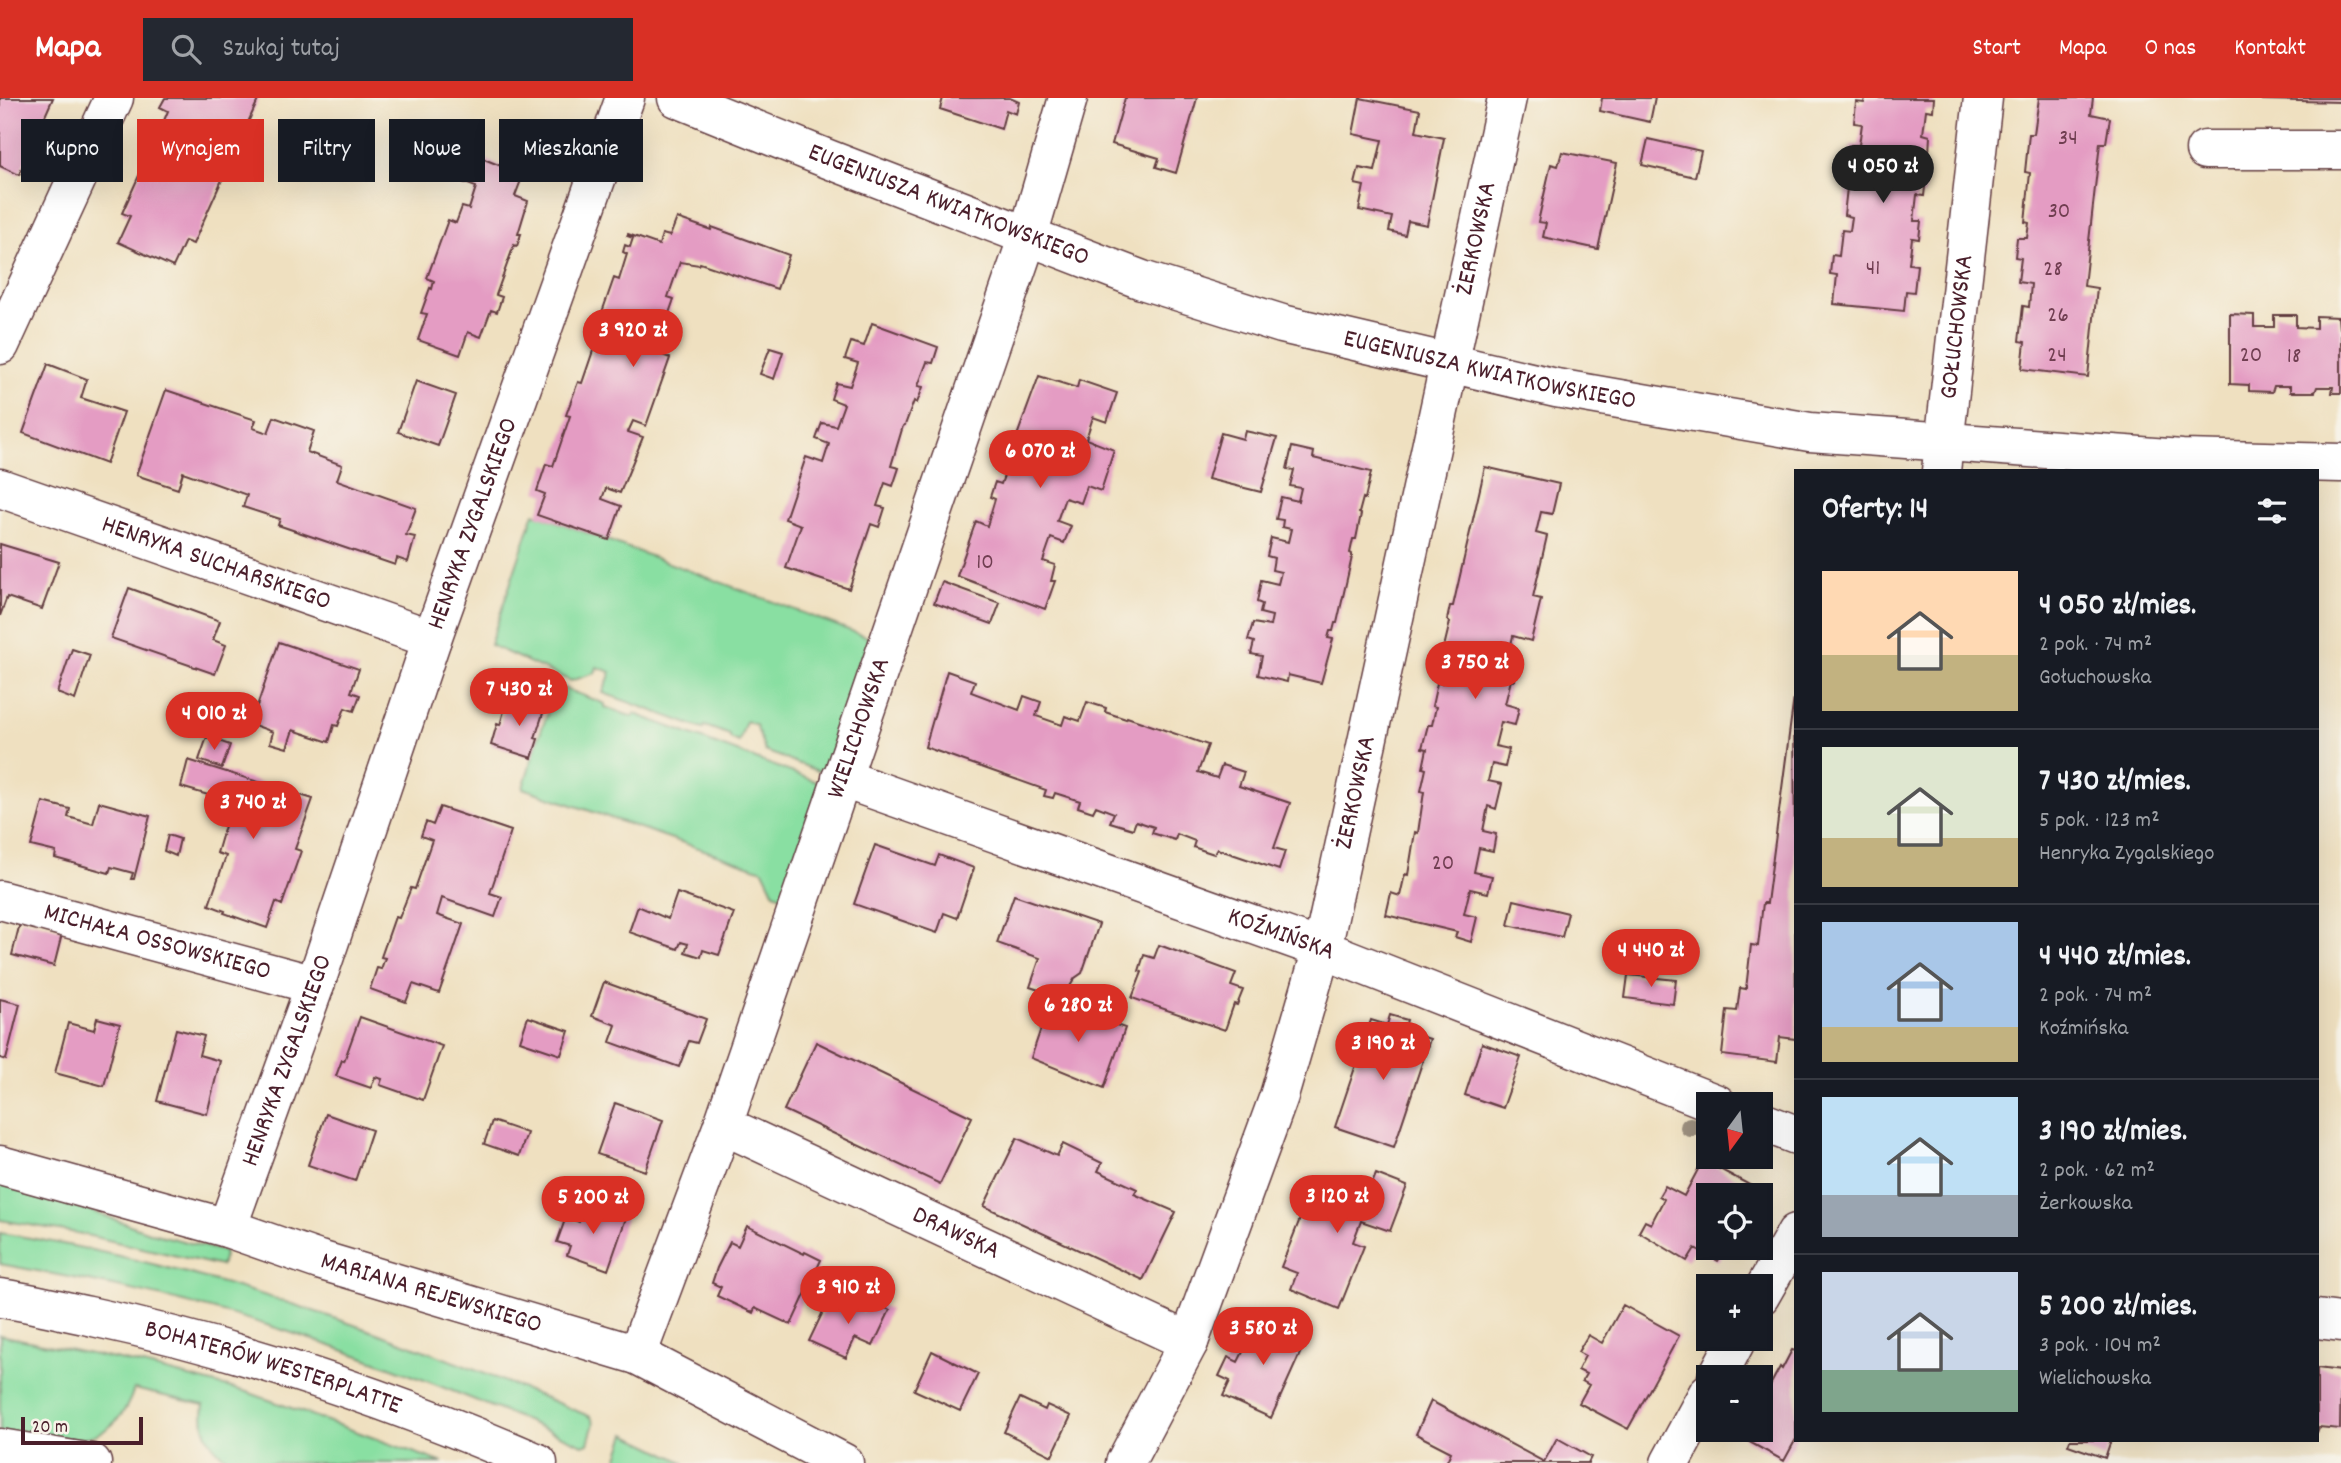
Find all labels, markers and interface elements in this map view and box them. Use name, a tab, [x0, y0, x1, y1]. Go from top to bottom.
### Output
search box	[143, 18, 633, 81]
text: Mapa	[35, 26, 101, 73]
icon: search	[167, 30, 205, 68]
text: Szukaj tutaj	[223, 31, 340, 68]
text: Start	[1972, 32, 2021, 66]
text: Mapa	[2059, 32, 2107, 66]
text: O nas	[2145, 32, 2196, 66]
text: Kontakt	[2234, 32, 2306, 66]
chip: Kupno	[21, 119, 123, 182]
chip: Wynajem	[137, 119, 264, 182]
chip: Filtry	[278, 119, 375, 182]
chip: Nowe	[389, 119, 485, 182]
chip: Mieszkanie	[499, 119, 643, 182]
house number: 34	[2058, 123, 2078, 156]
street label: EUGENIUSZA KWIATKOWSKIEGO	[802, 134, 1095, 276]
pin: 4 050 zł	[1811, 146, 1955, 205]
text: 4 050 zł	[1848, 151, 1918, 184]
street label: ŻERKOWSKA	[1446, 178, 1507, 299]
house number: 30	[2048, 196, 2070, 229]
house number: 41	[1866, 253, 1880, 286]
street label: GOŁUCHOWSKA	[1931, 253, 1984, 401]
house number: 28	[2043, 254, 2063, 287]
house number: 26	[2047, 300, 2069, 333]
pin: 3 920 zł	[561, 310, 705, 369]
text: 3 920 zł	[599, 315, 667, 348]
street label: EUGENIUSZA KWIATKOWSKIEGO	[1340, 320, 1639, 420]
house number: 24	[2047, 340, 2067, 373]
house number: 20	[2240, 340, 2262, 373]
house number: 18	[2287, 341, 2301, 374]
street label: HENRYKA ZYGALSKIEGO	[418, 413, 528, 635]
pin: 6 070 zł	[968, 430, 1112, 490]
text: 6 070 zł	[1005, 436, 1075, 469]
text: Oferty: 14	[1822, 490, 1928, 533]
icon: filters	[2253, 492, 2291, 530]
street label: HENRYKA SUCHARSKIEGO	[96, 506, 336, 621]
house number: 10	[976, 547, 994, 580]
text: 4 050 zł/mies.	[2039, 586, 2196, 629]
icon: home	[1878, 599, 1962, 683]
text: 2 pok. · 74 m²	[2039, 629, 2152, 662]
pin: 3 750 zł	[1403, 642, 1547, 701]
text: 3 750 zł	[1441, 647, 1509, 680]
street label: WIELICHOWSKA	[818, 653, 901, 804]
text: Gołuchowska	[2039, 662, 2151, 695]
pin: 7 430 zł	[447, 668, 591, 728]
text: 7 430 zł	[486, 674, 552, 707]
pin: 4 010 zł	[142, 692, 286, 752]
text: 4 010 zł	[182, 698, 246, 731]
street label: ŻERKOWSKA	[1326, 732, 1386, 853]
text: 7 430 zł/mies.	[2039, 762, 2191, 805]
icon: home	[1878, 775, 1962, 859]
pin: 3 740 zł	[181, 782, 325, 841]
text: 3 740 zł	[220, 787, 286, 820]
text: 5 pok. · 123 m²	[2039, 805, 2160, 838]
text: Henryka Zygalskiego	[2039, 838, 2214, 871]
house number: 20	[1432, 848, 1454, 881]
street label: MICHAŁA OSSOWSKIEGO	[40, 894, 275, 991]
street label: KOŹMIŃSKA	[1222, 898, 1340, 971]
pin: 4 440 zł	[1579, 930, 1723, 989]
text: 4 440 zł	[1618, 935, 1684, 968]
text: 4 440 zł/mies.	[2039, 937, 2191, 980]
street label: HENRYKA ZYGALSKIEGO	[232, 950, 342, 1172]
icon: home	[1878, 950, 1962, 1034]
text: 2 pok. · 74 m²	[2039, 980, 2152, 1013]
pin: 6 280 zł	[1006, 984, 1150, 1044]
text: 6 280 zł	[1044, 990, 1112, 1023]
text: Koźmińska	[2039, 1013, 2128, 1046]
pin: 3 190 zł	[1311, 1023, 1455, 1082]
text: 3 190 zł	[1351, 1028, 1415, 1061]
north arrow	[1696, 1092, 1773, 1169]
map controls	[1696, 1092, 1773, 1442]
text: 3 190 zł/mies.	[2039, 1112, 2187, 1155]
icon: home	[1878, 1125, 1962, 1209]
text: 2 pok. · 62 m²	[2039, 1155, 2155, 1188]
pin: 5 200 zł	[521, 1176, 665, 1236]
pin: 3 120 zł	[1265, 1176, 1409, 1235]
text: 3 120 zł	[1306, 1181, 1368, 1214]
text: 5 200 zł	[558, 1182, 628, 1215]
button: locate	[1696, 1183, 1773, 1260]
text: Żerkowska	[2039, 1188, 2132, 1221]
street label: DRAWSKA	[906, 1197, 1006, 1270]
street label: MARIANA REJEWSKIEGO	[316, 1243, 546, 1344]
pin: 3 910 zł	[776, 1266, 920, 1326]
text: 3 910 zł	[816, 1272, 880, 1305]
button: +	[1696, 1274, 1773, 1351]
text: 5 200 zł/mies.	[2039, 1287, 2197, 1330]
icon: home	[1878, 1300, 1962, 1384]
pin: 3 580 zł	[1191, 1308, 1335, 1367]
street label: BOHATERÓW WESTERPLATTE	[141, 1311, 407, 1425]
text: 3 580 zł	[1229, 1313, 1297, 1346]
text: 3 pok. · 104 m²	[2039, 1330, 2161, 1363]
text: Wielichowska	[2039, 1363, 2151, 1396]
button: −	[1696, 1365, 1773, 1442]
scale bar	[21, 1414, 144, 1446]
text: 20 m	[32, 1415, 68, 1442]

